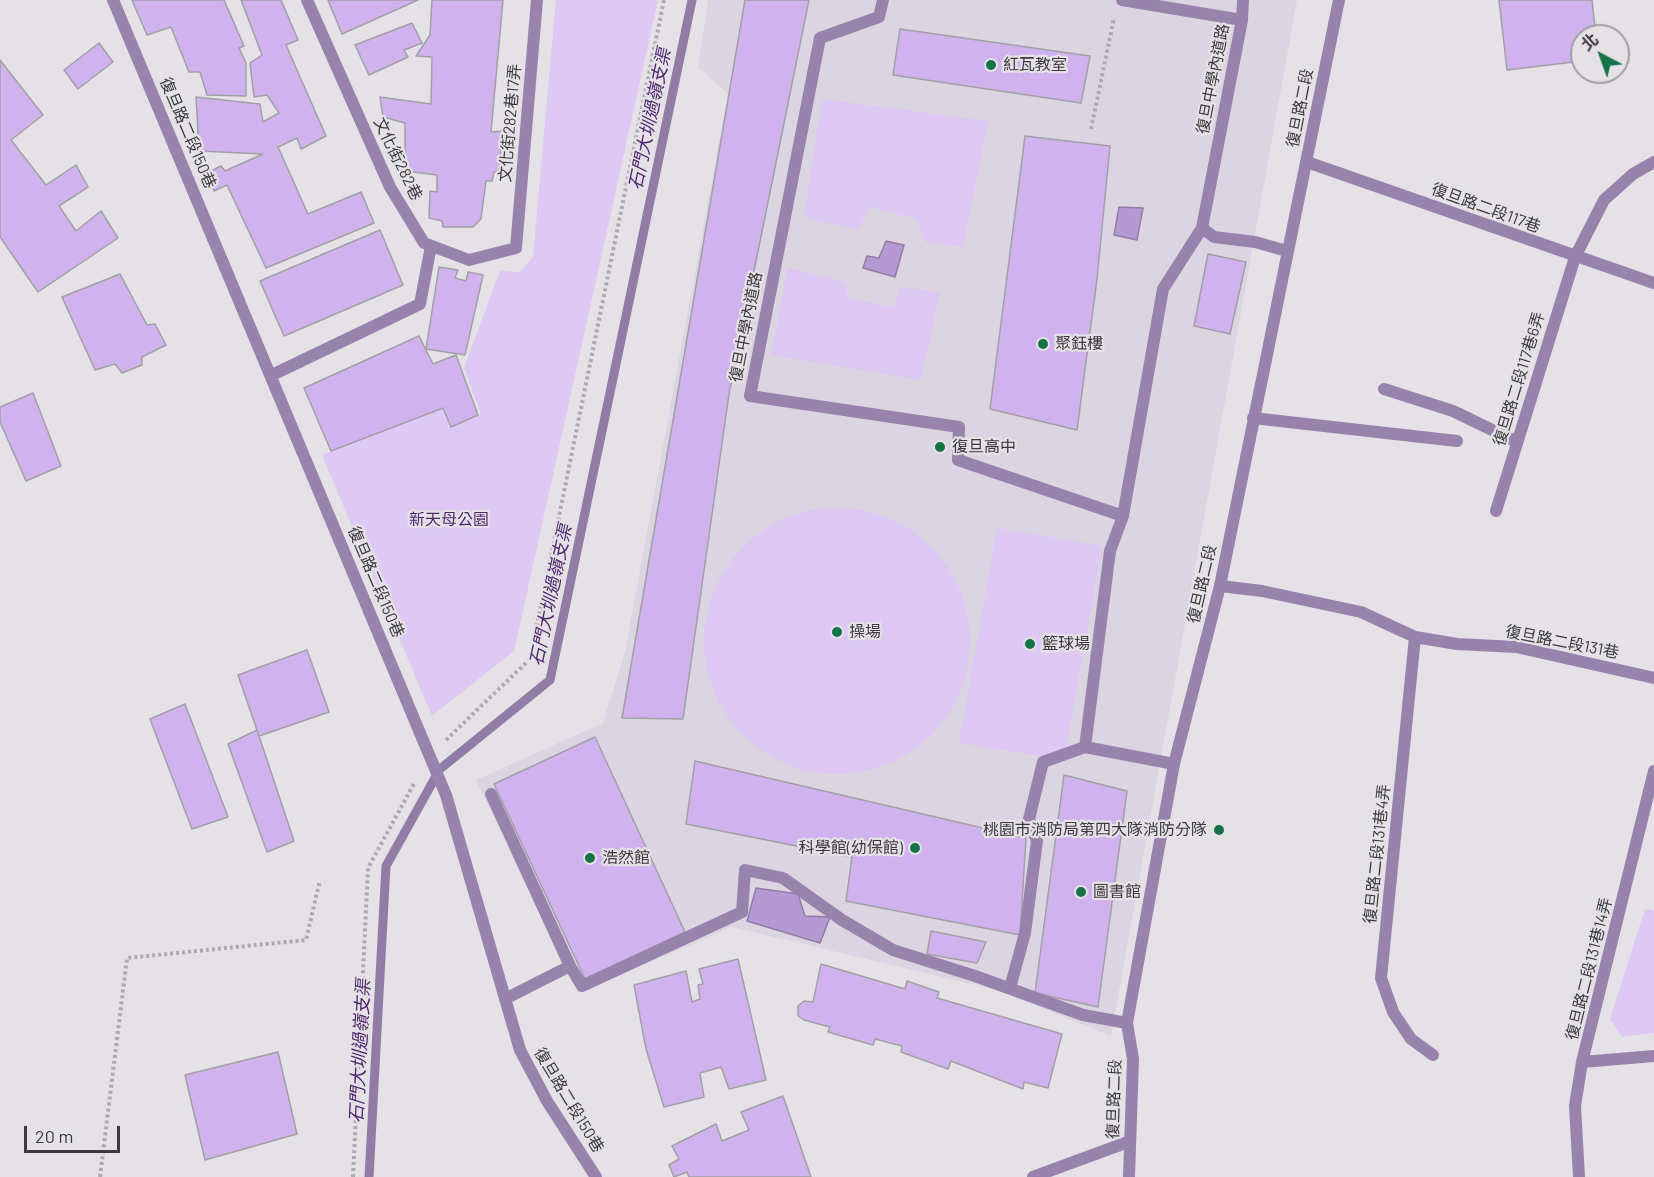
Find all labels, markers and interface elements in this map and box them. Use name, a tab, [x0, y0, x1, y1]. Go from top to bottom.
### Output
street label: 復旦中學內道路	[1193, 22, 1233, 136]
north arrow	[1570, 24, 1630, 84]
text: 北	[1577, 29, 1601, 54]
water label: 石門大圳過嶺支渠	[624, 46, 676, 192]
place label: 紅瓦教室	[1003, 55, 1067, 75]
marker: 紅瓦教室	[984, 58, 998, 72]
street label: 文化街282巷17弄	[495, 63, 525, 183]
street label: 復旦路二段	[1283, 67, 1317, 149]
street label: 復旦路二段150巷	[156, 75, 220, 191]
street label: 文化街282巷	[370, 115, 426, 203]
street label: 復旦路二段117巷	[1429, 179, 1543, 237]
street label: 復旦中學內道路	[726, 270, 766, 384]
street label: 復旦路二段117巷6弄	[1489, 310, 1549, 448]
place label: 聚鈺樓	[1055, 334, 1103, 354]
marker: 聚鈺樓	[1036, 337, 1050, 351]
place label: 復旦高中	[952, 437, 1016, 457]
marker: 復旦高中	[933, 440, 947, 454]
park label: 新天母公園	[409, 510, 489, 530]
water label: 石門大圳過嶺支渠	[525, 522, 577, 668]
street label: 復旦路二段150巷	[344, 524, 408, 640]
street label: 復旦路二段	[1184, 543, 1220, 625]
place label: 操場	[849, 622, 881, 642]
street label: 復旦路二段131巷	[1504, 622, 1620, 662]
marker: 操場	[830, 625, 844, 639]
place label: 籃球場	[1042, 634, 1090, 654]
marker: 籃球場	[1023, 637, 1037, 651]
street label: 復旦路二段131巷4弄	[1360, 783, 1394, 925]
place label: 桃園市消防局第四大隊消防分隊	[983, 820, 1207, 840]
marker: 桃園市消防局第四大隊消防分隊	[1212, 823, 1226, 837]
place label: 科學館(幼保館)	[799, 838, 903, 858]
marker: 科學館(幼保館)	[908, 841, 922, 855]
place label: 浩然館	[602, 848, 650, 868]
marker: 浩然館	[583, 851, 597, 865]
place label: 圖書館	[1093, 882, 1141, 902]
marker: 圖書館	[1074, 885, 1088, 899]
street label: 復旦路二段131巷14弄	[1562, 896, 1616, 1042]
water label: 石門大圳過嶺支渠	[345, 979, 375, 1123]
street label: 復旦路二段150巷	[530, 1044, 608, 1156]
street label: 復旦路二段	[1103, 1059, 1125, 1139]
scale bar	[27, 1114, 123, 1152]
text: 20 m	[35, 1125, 73, 1147]

